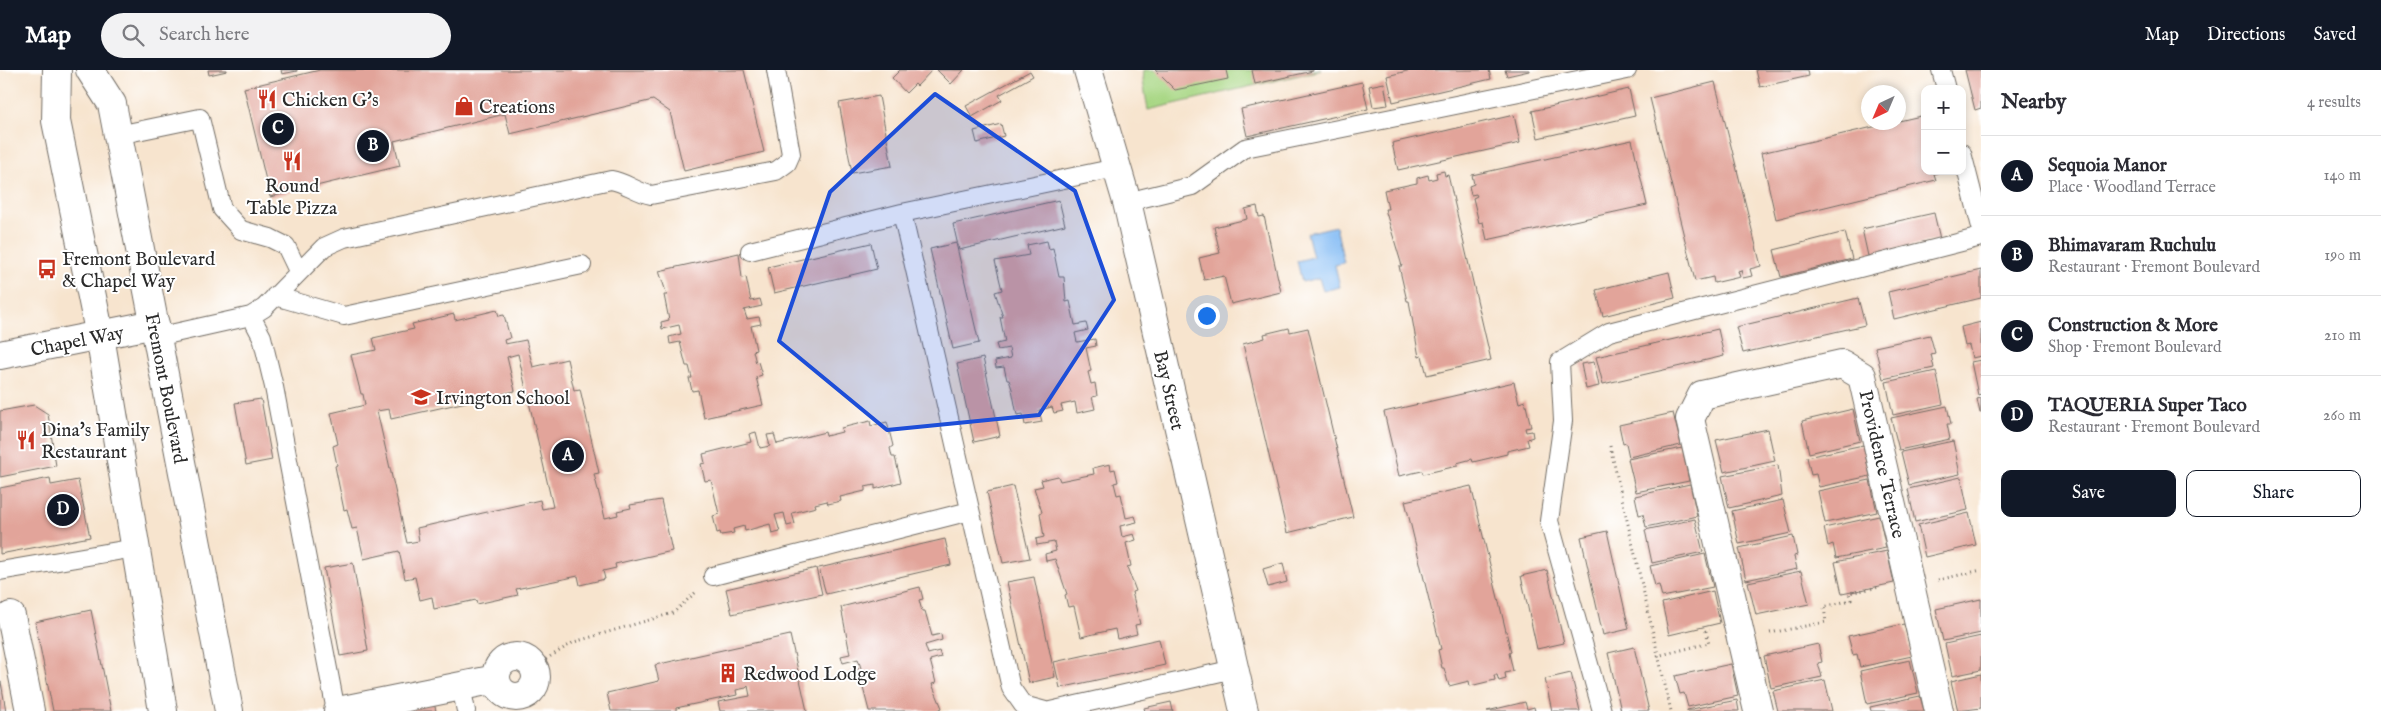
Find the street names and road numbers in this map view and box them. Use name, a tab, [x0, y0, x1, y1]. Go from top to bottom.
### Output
street label: Fremont Boulevard	[139, 311, 192, 467]
street label: Chapel Way	[29, 321, 127, 363]
street label: Bay Street	[1147, 348, 1189, 433]
street label: Providence Terrace	[1852, 388, 1910, 541]

